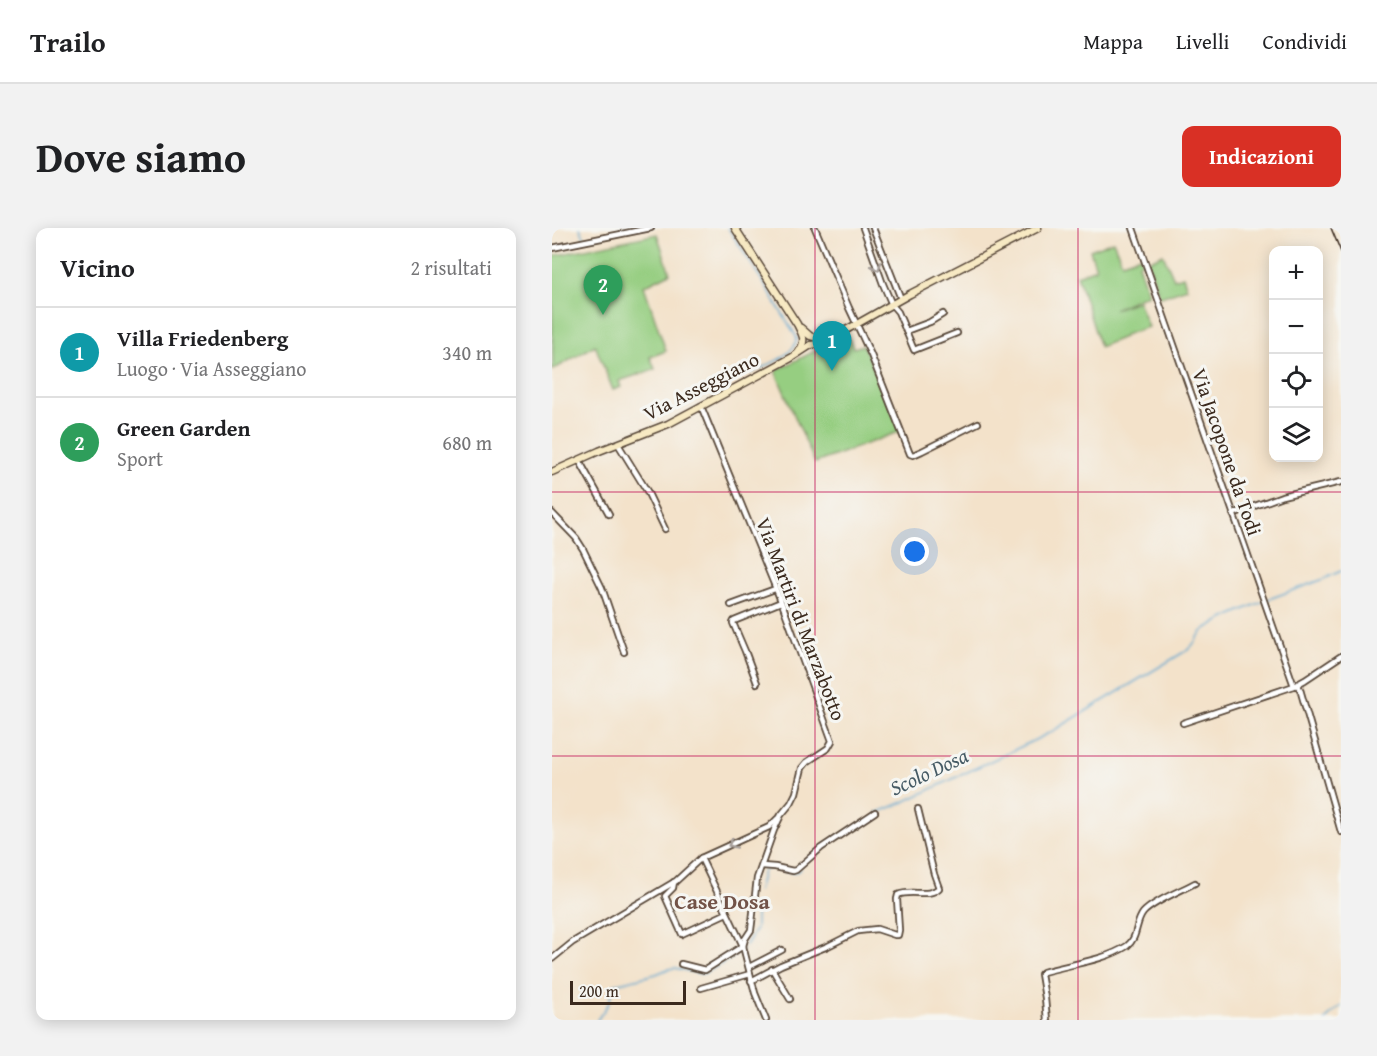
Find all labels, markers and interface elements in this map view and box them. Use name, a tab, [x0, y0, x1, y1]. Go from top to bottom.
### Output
text: Trailo	[30, 21, 106, 62]
text: Mappa	[1083, 26, 1143, 57]
text: Livelli	[1176, 26, 1230, 57]
text: Condividi	[1263, 26, 1347, 57]
text: Dove siamo	[36, 126, 246, 187]
button: Indicazioni	[1182, 126, 1341, 187]
map controls	[1269, 246, 1323, 462]
button: +	[1269, 246, 1323, 300]
text: Vicino	[60, 248, 135, 287]
text: 2 risultati	[411, 253, 492, 282]
one-way arrow	[869, 261, 882, 271]
pin: 2	[584, 266, 622, 315]
button: −	[1269, 300, 1323, 354]
text: Villa Friedenberg	[117, 322, 288, 354]
pin: 1	[812, 322, 852, 371]
text: 1	[74, 338, 85, 367]
text: 340 m	[442, 338, 492, 367]
street label: Via Asseggiano	[638, 344, 764, 427]
text: Luogo · Via Asseggiano	[117, 354, 306, 383]
button: locate	[1269, 354, 1323, 408]
street label: Via Jacopone da Todi	[1185, 364, 1270, 540]
button: layers	[1269, 408, 1323, 462]
text: Green Garden	[117, 412, 251, 444]
text: 2	[74, 428, 85, 457]
text: 680 m	[442, 428, 492, 457]
text: Sport	[117, 444, 163, 473]
street label: Via Martiri di Marzabotto	[749, 513, 854, 725]
your location	[900, 537, 929, 566]
water label: Scolo Dosa	[884, 740, 973, 803]
one-way arrow	[727, 837, 738, 849]
district label: Case Dosa	[674, 885, 771, 917]
scale bar	[570, 978, 686, 1006]
text: 200 m	[579, 979, 619, 1003]

